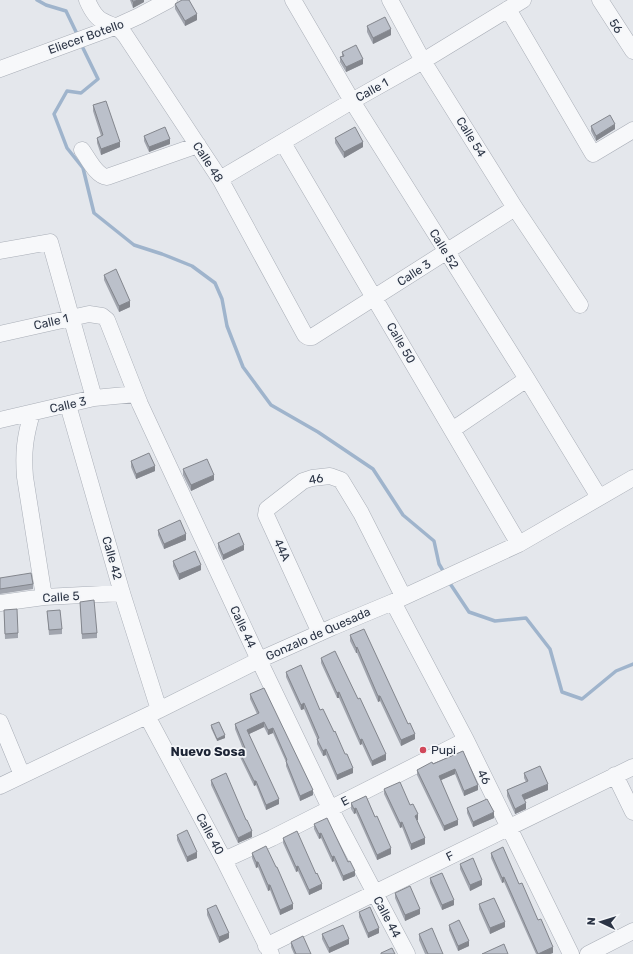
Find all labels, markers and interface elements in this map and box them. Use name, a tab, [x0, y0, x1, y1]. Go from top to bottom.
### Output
street label: 56	[606, 16, 626, 36]
street label: Eliecer Botello	[46, 17, 126, 57]
street label: Calle 1	[353, 75, 391, 105]
street label: Calle 54	[453, 114, 489, 160]
street label: Calle 48	[190, 139, 226, 185]
street label: Calle 52	[426, 227, 462, 271]
street label: Calle 3	[395, 257, 433, 289]
street label: Calle 1	[32, 311, 70, 333]
street label: Calle 50	[384, 320, 418, 366]
street label: Calle 3	[48, 394, 88, 416]
street label: 46	[308, 471, 324, 487]
street label: Calle 42	[99, 535, 125, 581]
street label: 44A	[271, 537, 293, 563]
street label: Calle 5	[42, 589, 80, 605]
street label: Calle 44	[227, 604, 259, 651]
street label: Gonzalo de Quesada	[263, 605, 373, 663]
place label: Pupi	[431, 743, 456, 757]
district label: Nuevo Sosa	[171, 744, 245, 759]
marker: Pupi	[418, 745, 428, 755]
street label: 46	[474, 767, 494, 787]
street label: E	[339, 793, 351, 809]
street label: Calle 40	[193, 811, 227, 857]
street label: F	[444, 848, 456, 864]
street label: Calle 44	[370, 894, 404, 941]
north arrow	[581, 902, 621, 942]
text: N	[585, 917, 598, 926]

